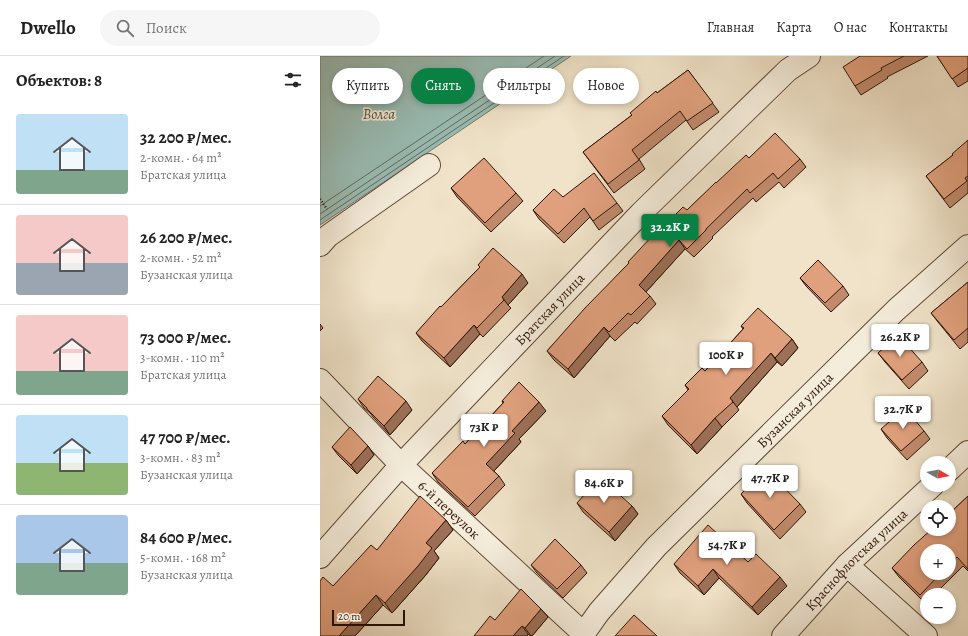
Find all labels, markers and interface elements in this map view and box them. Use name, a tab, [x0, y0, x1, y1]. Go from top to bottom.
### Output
search box	[100, 10, 380, 46]
text: Dwello	[20, 15, 76, 41]
icon: search	[114, 17, 136, 39]
text: Поиск	[146, 18, 187, 38]
text: Главная	[707, 18, 754, 37]
text: Карта	[776, 18, 812, 37]
text: О нас	[834, 18, 867, 37]
text: Контакты	[889, 18, 948, 37]
chip: Купить	[332, 68, 403, 104]
chip: Снять	[411, 68, 475, 104]
chip: Фильтры	[483, 68, 565, 104]
chip: Новое	[573, 68, 639, 104]
text: Объектов: 8	[16, 69, 102, 92]
icon: filters	[282, 69, 304, 91]
water label: Волга	[363, 104, 395, 124]
text: 32 200 ₽/мес.	[140, 126, 232, 149]
icon: home	[48, 130, 96, 178]
text: 2-комн. · 64 m²	[140, 149, 221, 166]
text: Братская улица	[140, 166, 227, 183]
pin: 32.2K ₽	[633, 214, 707, 248]
text: 32.2K ₽	[650, 218, 690, 235]
text: 26 200 ₽/мес.	[140, 226, 233, 249]
icon: home	[48, 231, 96, 279]
text: 2-комн. · 52 m²	[140, 249, 221, 266]
text: Бузанская улица	[140, 266, 233, 283]
street label: Братская улица	[511, 269, 589, 350]
pin: 26.2K ₽	[863, 324, 937, 358]
text: 73 000 ₽/мес.	[140, 326, 231, 349]
text: 26.2K ₽	[880, 328, 920, 345]
icon: home	[48, 331, 96, 379]
pin: 100K ₽	[693, 342, 759, 376]
text: 100K ₽	[708, 346, 744, 363]
text: 3-комн. · 110 m²	[140, 349, 225, 366]
text: Братская улица	[140, 366, 227, 383]
street label: Бузанская улица	[753, 368, 838, 452]
pin: 32.7K ₽	[866, 396, 940, 430]
text: 32.7K ₽	[884, 400, 922, 417]
pin: 73K ₽	[456, 414, 512, 448]
text: 73K ₽	[470, 418, 498, 435]
text: 47 700 ₽/мес.	[140, 426, 231, 449]
icon: home	[48, 431, 96, 479]
text: 3-комн. · 83 m²	[140, 449, 221, 466]
north arrow	[920, 456, 956, 492]
map controls	[920, 456, 956, 624]
pin: 47.7K ₽	[733, 465, 807, 499]
text: Бузанская улица	[140, 466, 233, 483]
text: 47.7K ₽	[751, 469, 789, 486]
pin: 84.6K ₽	[567, 470, 641, 504]
text: 84.6K ₽	[584, 474, 624, 491]
street label: 6-й переулок	[414, 476, 484, 544]
button: locate	[920, 500, 956, 536]
street label: Краснофлотская улица	[801, 504, 912, 615]
text: 84 600 ₽/мес.	[140, 526, 232, 549]
icon: home	[48, 531, 96, 579]
pin: 54.7K ₽	[690, 532, 764, 566]
text: 54.7K ₽	[708, 536, 746, 553]
button: +	[920, 544, 956, 580]
text: 5-комн. · 168 m²	[140, 549, 226, 566]
text: Бузанская улица	[140, 566, 233, 583]
button: −	[920, 588, 956, 624]
scale bar	[332, 608, 405, 627]
text: 20 m	[338, 609, 360, 624]

